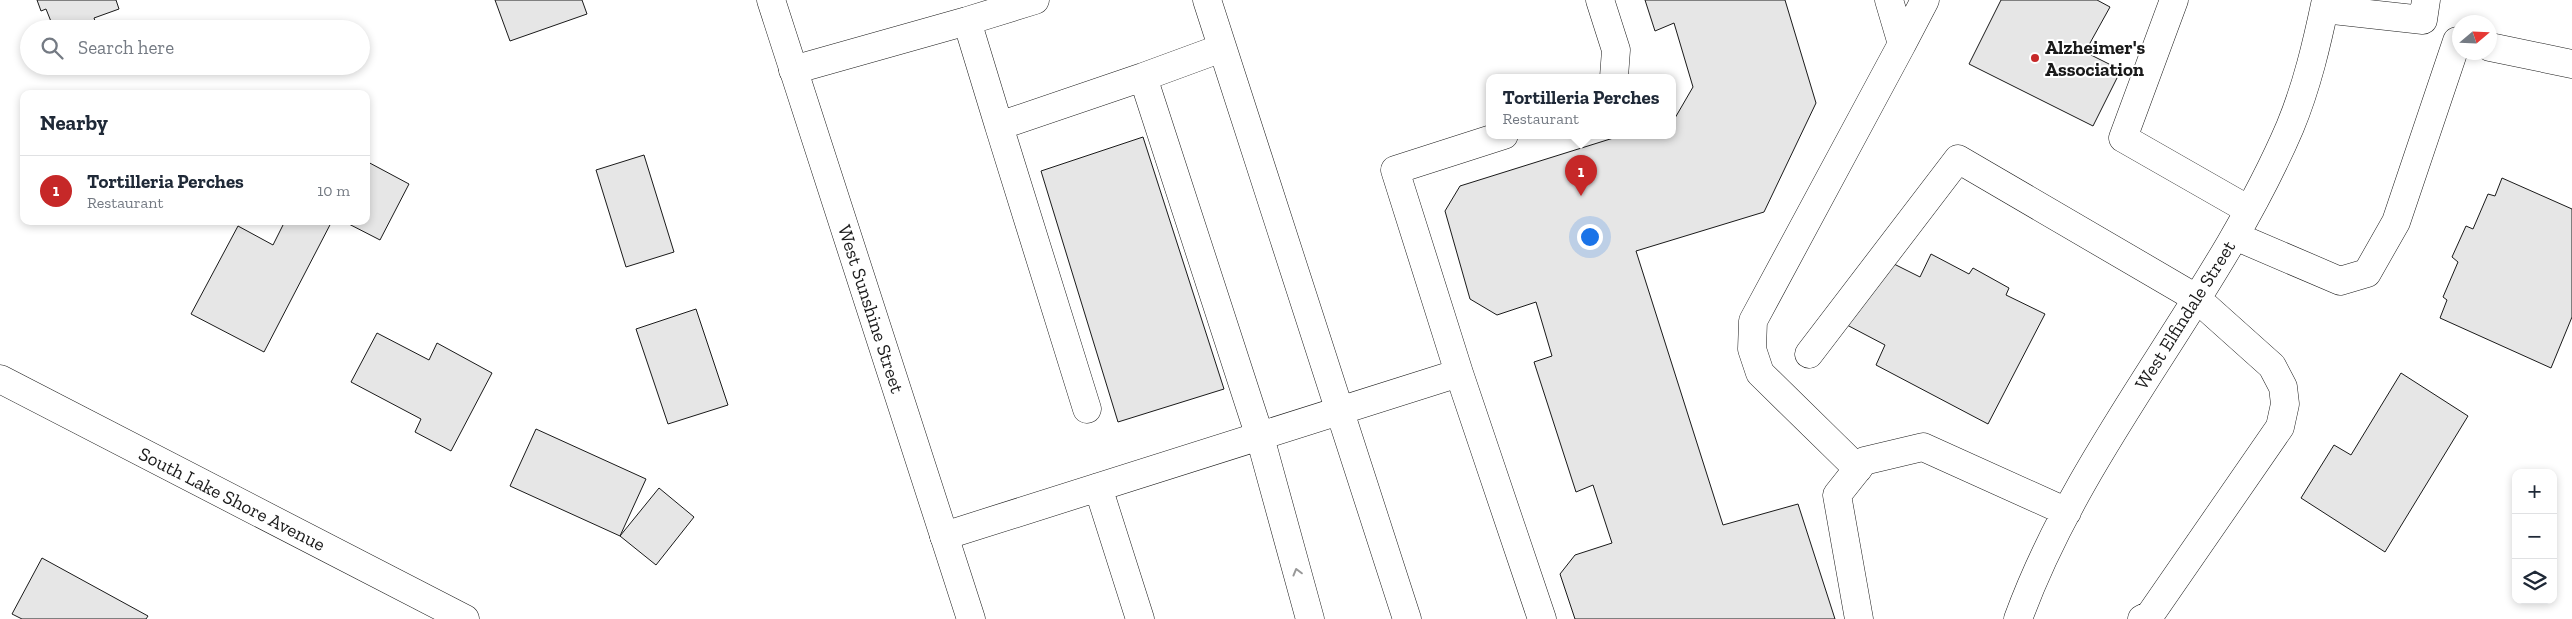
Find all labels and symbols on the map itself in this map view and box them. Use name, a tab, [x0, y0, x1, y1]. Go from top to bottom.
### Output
north arrow	[2452, 15, 2497, 60]
place label: Alzheimer's Association	[2045, 36, 2146, 81]
marker: Alzheimer's Association	[2029, 52, 2041, 64]
pin: 1	[1565, 155, 1597, 196]
street label: West Sunshine Street	[833, 222, 909, 396]
your location	[1577, 224, 1603, 250]
street label: West Elfindale Street	[2130, 236, 2240, 394]
street label: South Lake Shore Avenue	[135, 442, 329, 556]
one-way arrow	[1292, 568, 1302, 577]

